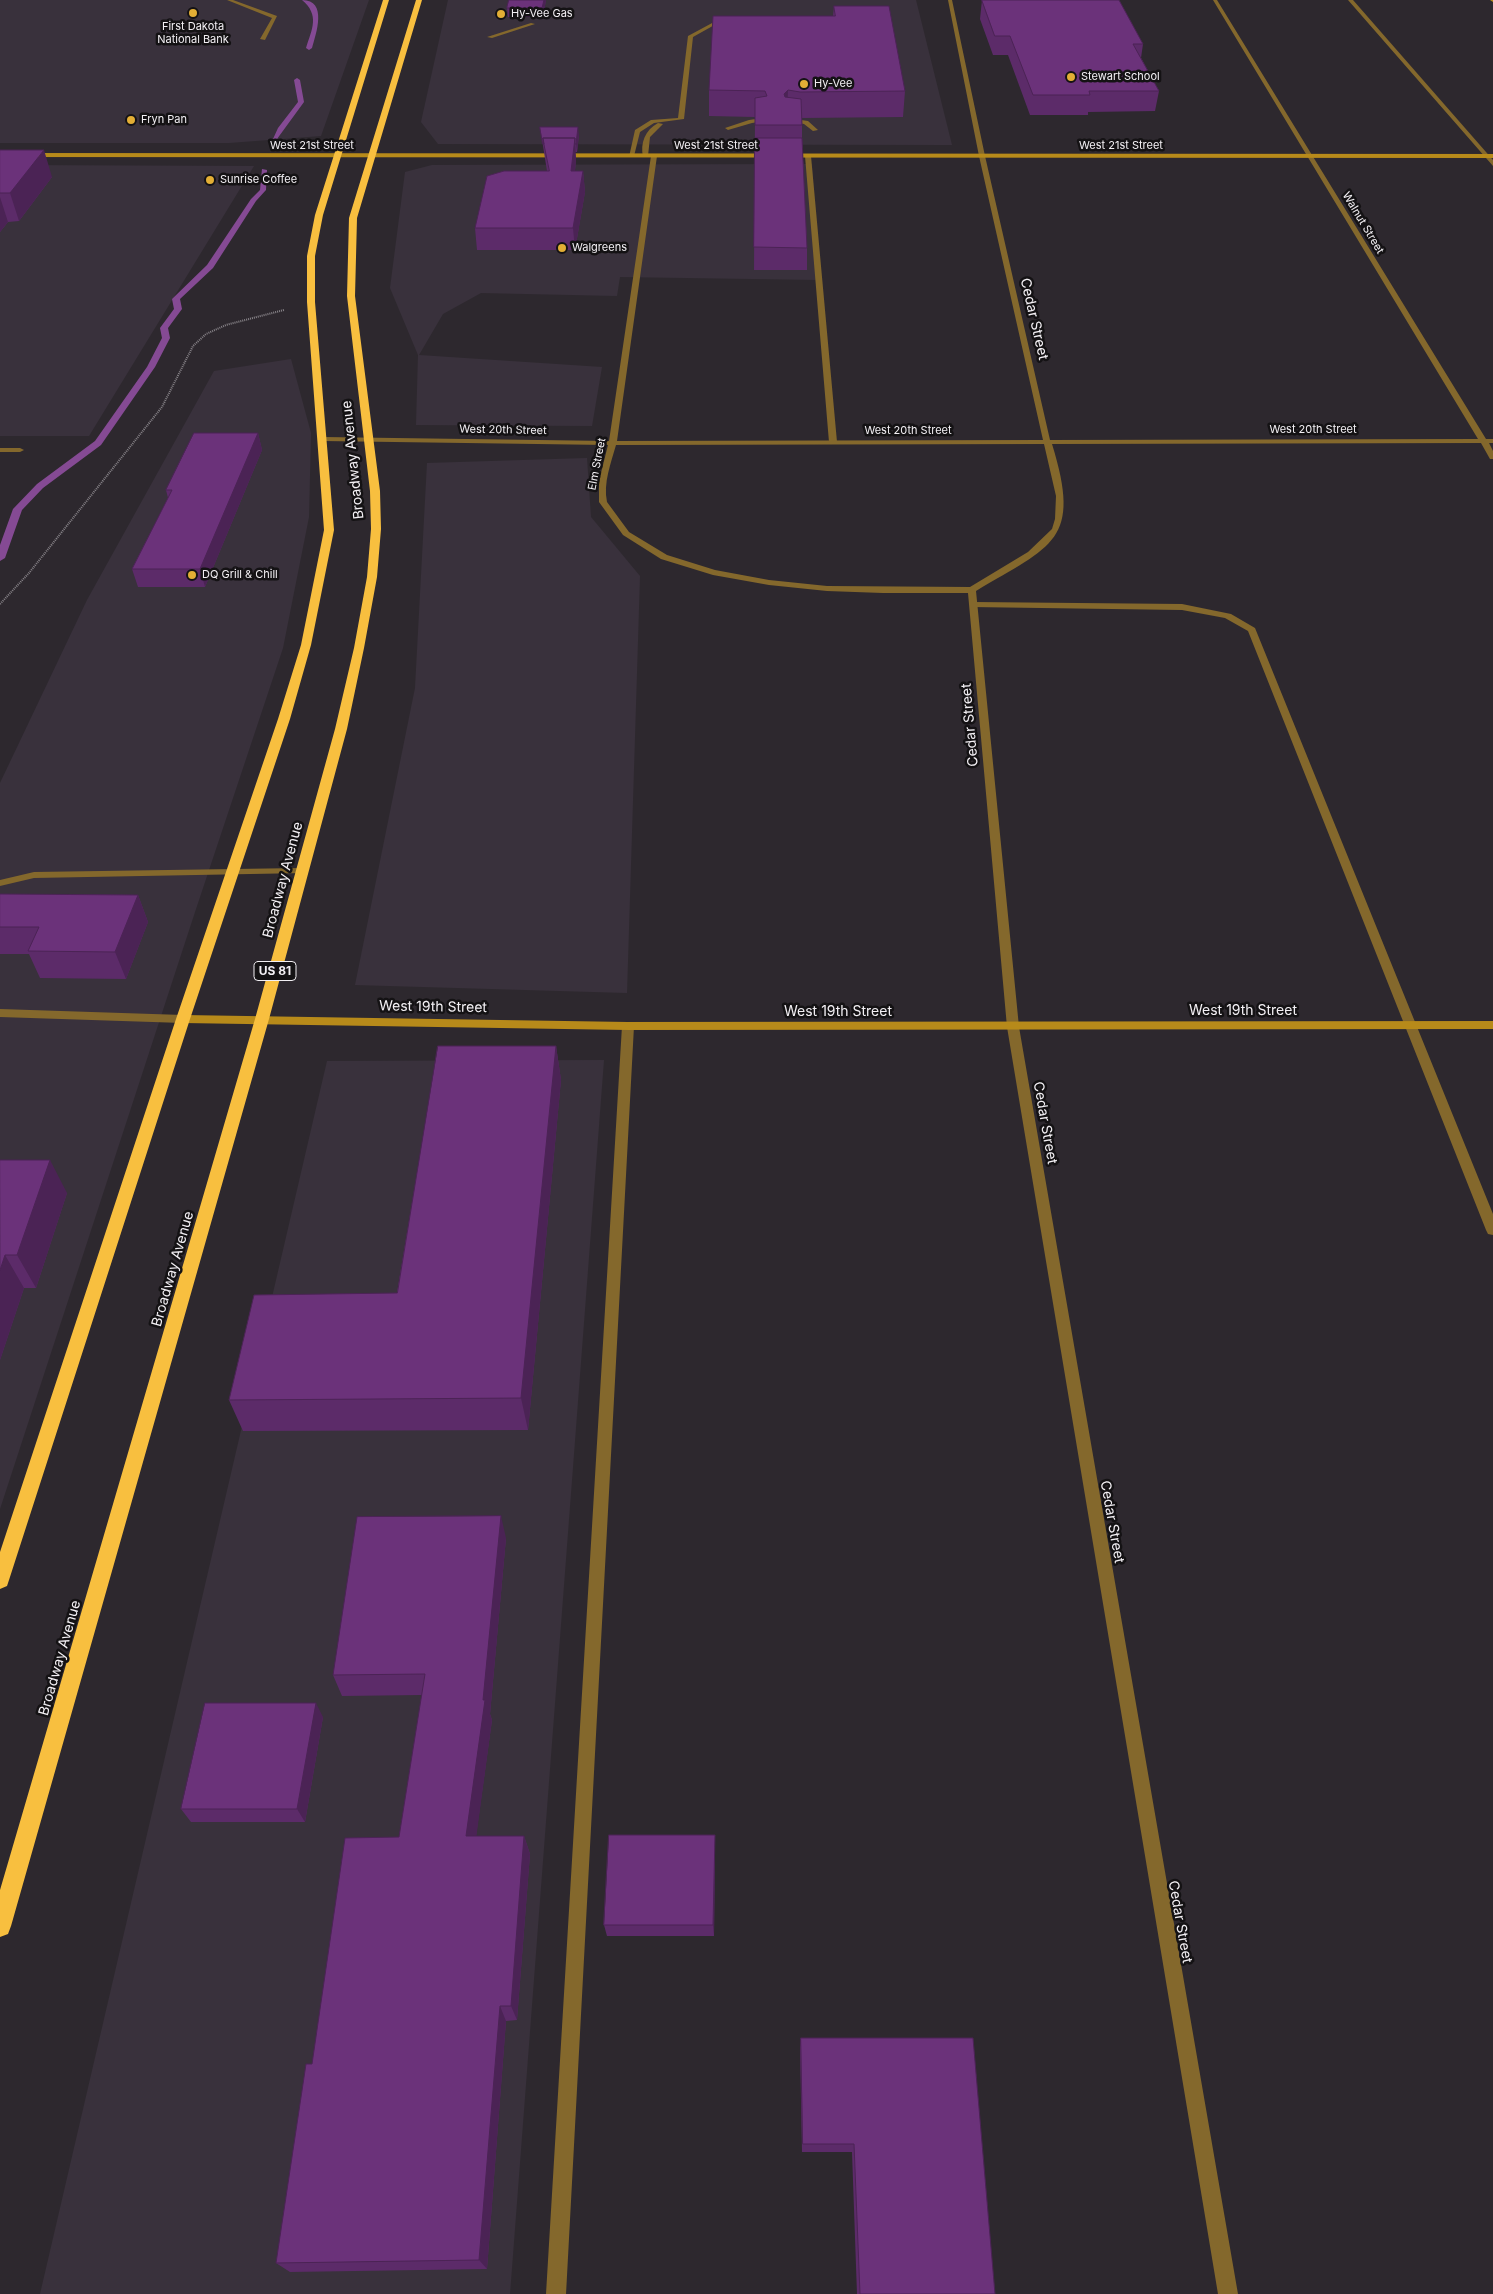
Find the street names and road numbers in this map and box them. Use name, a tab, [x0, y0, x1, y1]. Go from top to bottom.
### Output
street label: West 21st Street	[270, 139, 354, 153]
street label: West 21st Street	[674, 139, 758, 153]
street label: West 21st Street	[1079, 139, 1163, 153]
street label: Walnut Street	[1339, 190, 1387, 256]
street label: Cedar Street	[1016, 276, 1052, 362]
street label: Broadway Avenue	[338, 400, 368, 520]
street label: West 20th Street	[459, 423, 547, 437]
street label: West 20th Street	[1269, 423, 1357, 437]
street label: West 20th Street	[864, 424, 952, 438]
street label: Elm Street	[585, 437, 609, 491]
street label: Cedar Street	[958, 683, 982, 767]
street label: Broadway Avenue	[259, 820, 307, 940]
road number: US 81	[254, 961, 296, 980]
street label: West 19th Street	[379, 998, 487, 1016]
street label: West 19th Street	[1189, 1003, 1297, 1019]
street label: West 19th Street	[784, 1004, 892, 1020]
street label: Cedar Street	[1029, 1080, 1061, 1166]
street label: Broadway Avenue	[148, 1209, 198, 1329]
street label: Cedar Street	[1096, 1479, 1128, 1565]
street label: Broadway Avenue	[35, 1598, 85, 1718]
street label: Cedar Street	[1164, 1879, 1196, 1965]

